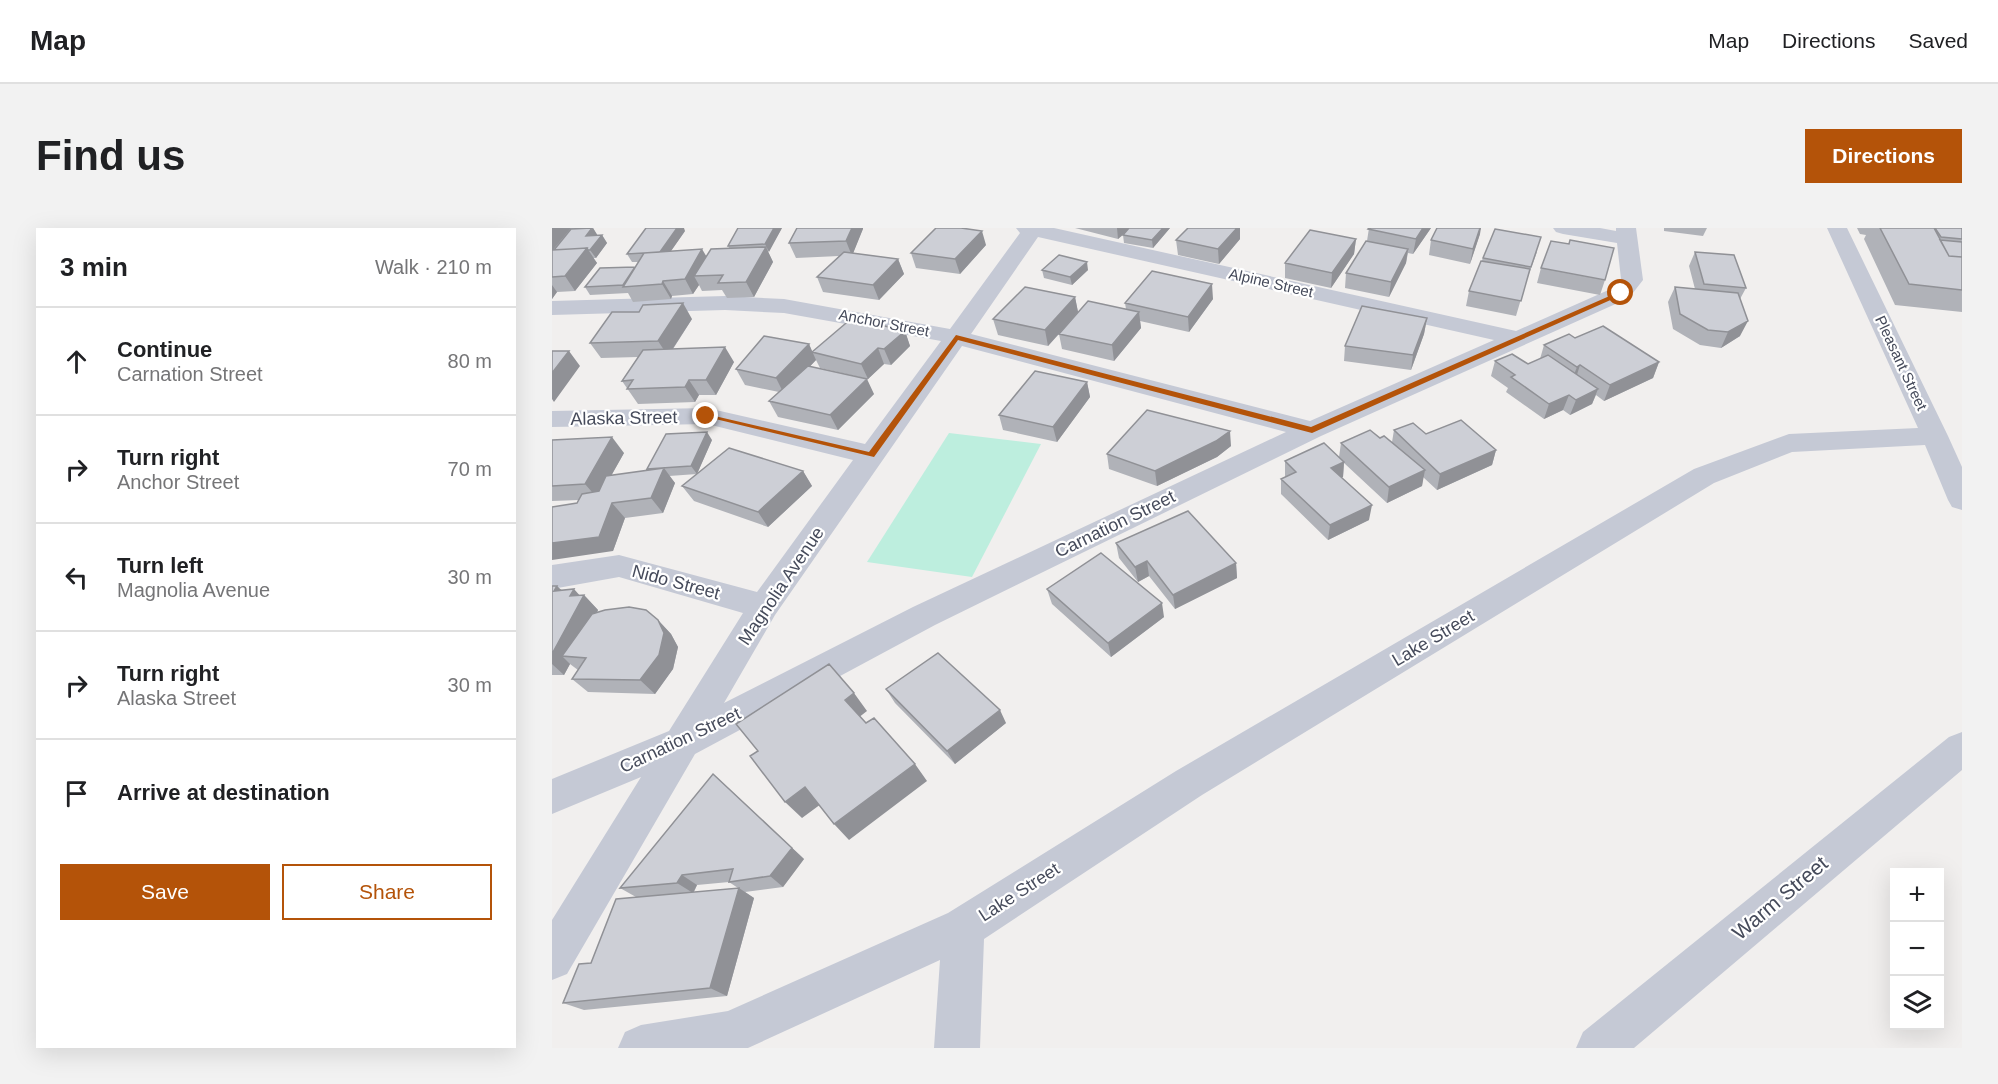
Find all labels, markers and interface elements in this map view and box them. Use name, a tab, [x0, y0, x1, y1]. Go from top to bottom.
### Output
text: Map	[30, 25, 86, 56]
text: Map	[1708, 29, 1749, 52]
text: Directions	[1782, 29, 1875, 52]
text: Saved	[1908, 29, 1968, 52]
button: Directions	[1805, 129, 1962, 183]
text: Find us	[36, 132, 185, 179]
text: 3 min	[60, 252, 128, 282]
text: Walk · 210 m	[375, 256, 492, 278]
street label: Alpine Street	[1227, 265, 1316, 301]
route start	[1607, 279, 1633, 305]
street label: Anchor Street	[837, 305, 932, 340]
street label: Pleasant Street	[1872, 313, 1931, 414]
text: Continue	[117, 337, 212, 362]
icon: ahead	[60, 345, 93, 378]
text: 80 m	[448, 350, 492, 372]
text: Carnation Street	[117, 363, 263, 385]
route end	[692, 402, 718, 428]
street label: Alaska Street	[570, 407, 678, 429]
text: Turn right	[117, 445, 219, 470]
icon: right	[60, 453, 93, 486]
text: 70 m	[448, 458, 492, 480]
text: Anchor Street	[117, 471, 239, 493]
street label: Carnation Street	[1052, 486, 1178, 562]
street label: Magnolia Avenue	[734, 523, 828, 649]
text: Turn left	[117, 553, 203, 578]
icon: left	[60, 561, 93, 594]
street label: Nido Street	[630, 561, 722, 603]
text: 30 m	[448, 566, 492, 588]
text: Magnolia Avenue	[117, 579, 270, 601]
street label: Lake Street	[1388, 606, 1478, 670]
text: Turn right	[117, 661, 219, 686]
icon: right	[60, 669, 93, 702]
text: 30 m	[448, 674, 492, 696]
text: Alaska Street	[117, 687, 236, 709]
street label: Carnation Street	[616, 703, 744, 777]
icon: arrive	[60, 777, 93, 810]
text: Arrive at destination	[117, 780, 330, 805]
street label: Warm Street	[1727, 851, 1832, 944]
street label: Lake Street	[975, 859, 1063, 925]
button: Save	[60, 864, 270, 920]
button: Share	[282, 864, 492, 920]
map controls	[1890, 868, 1944, 1030]
button: +	[1890, 868, 1944, 922]
button: −	[1890, 922, 1944, 976]
button: layers	[1890, 976, 1944, 1030]

